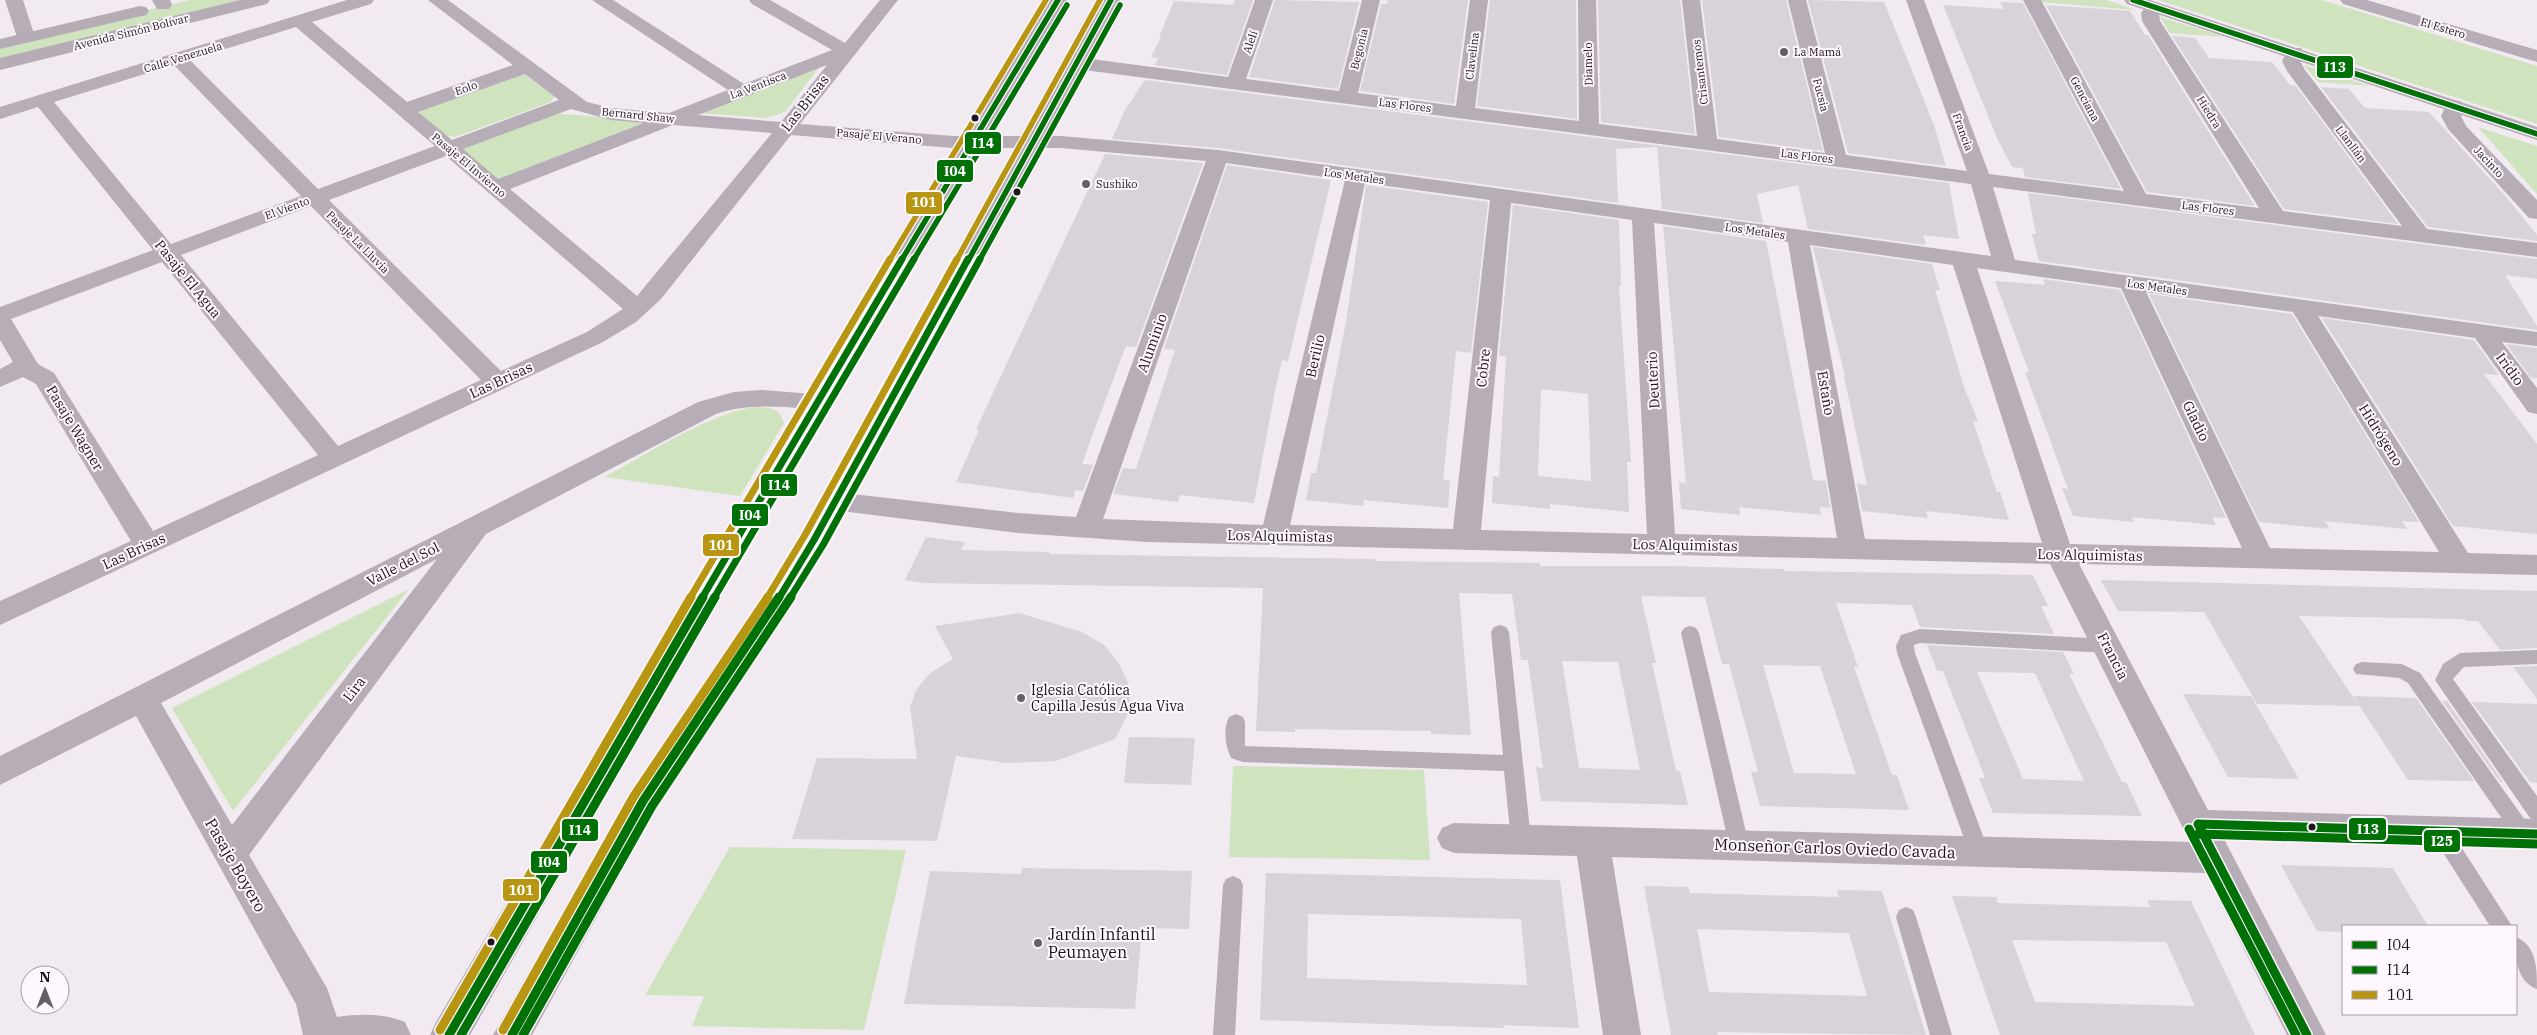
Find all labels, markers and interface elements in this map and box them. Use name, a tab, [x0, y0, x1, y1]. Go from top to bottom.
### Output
street label: Avenida Simón Bolívar	[72, 11, 190, 53]
street label: El Estero	[2419, 15, 2467, 41]
street label: Begonia	[1347, 27, 1371, 71]
street label: Alelí	[1240, 28, 1261, 55]
street label: Clavelina	[1462, 31, 1482, 81]
street label: Calle Venezuela	[142, 38, 224, 76]
street label: Crisantemos	[1689, 39, 1711, 105]
street label: Diamelo	[1581, 42, 1595, 86]
place label: La Mamá	[1794, 45, 1841, 59]
marker: La Mamá	[1778, 46, 1790, 58]
line badge: I13	[2316, 55, 2354, 79]
text: I13	[2324, 58, 2346, 76]
street label: La Ventisca	[728, 68, 788, 102]
street label: Las Brisas	[777, 71, 833, 135]
street label: Genciana	[2067, 74, 2103, 124]
street label: Fucsia	[1810, 77, 1832, 113]
street label: Eolo	[453, 78, 479, 98]
street label: Hiedra	[2194, 93, 2224, 131]
street label: Las Flores	[1378, 95, 1432, 115]
street label: Bernard Shaw	[601, 104, 676, 126]
street label: Francia	[1950, 111, 1976, 153]
unlabelled marker	[970, 113, 980, 123]
street label: Llanllán	[2333, 123, 2369, 165]
street label: Pasaje El Verano	[836, 125, 922, 147]
street label: Pasaje El Invierno	[429, 130, 509, 200]
line badge: I14	[964, 131, 1002, 155]
text: I14	[972, 134, 994, 152]
street label: Jacinto	[2471, 144, 2507, 180]
street label: Las Flores	[1780, 146, 1834, 166]
line badge: I04	[936, 159, 974, 183]
text: I04	[944, 162, 966, 180]
street label: Los Metales	[1323, 165, 1385, 187]
place label: Sushiko	[1096, 177, 1137, 191]
marker: Sushiko	[1080, 178, 1092, 190]
unlabelled marker	[1012, 187, 1022, 197]
line badge: 101	[905, 191, 943, 215]
street label: El Viento	[263, 193, 311, 223]
text: 101	[911, 193, 937, 211]
street label: Las Flores	[2181, 198, 2235, 218]
street label: Pasaje La Lluvia	[324, 208, 392, 276]
street label: Los Metales	[1724, 220, 1786, 242]
street label: Pasaje El Agua	[151, 236, 225, 322]
street label: Los Metales	[2126, 276, 2188, 298]
street label: Aluminio	[1133, 311, 1171, 375]
street label: Berilio	[1301, 332, 1329, 379]
street label: Cobre	[1472, 348, 1494, 388]
street label: Iridio	[2492, 349, 2528, 389]
street label: Deuterio	[1643, 351, 1663, 409]
street label: Las Brisas	[467, 358, 535, 402]
street label: Estaño	[1813, 369, 1839, 417]
street label: Pasaje Wagner	[43, 382, 108, 475]
street label: Gladio	[2179, 398, 2214, 444]
street label: Hidrógeno	[2355, 401, 2407, 470]
line badge: I14	[760, 473, 798, 497]
text: I14	[768, 476, 790, 494]
line badge: I04	[731, 503, 769, 527]
text: I04	[739, 506, 761, 524]
street label: Los Alquimistas	[1227, 526, 1333, 546]
street label: Las Brisas	[100, 529, 168, 573]
line badge: 101	[702, 533, 740, 557]
street label: Los Alquimistas	[1632, 535, 1738, 555]
text: 101	[708, 536, 734, 554]
street label: Valle del Sol	[364, 538, 442, 590]
street label: Los Alquimistas	[2037, 545, 2143, 565]
street label: Francia	[2094, 629, 2133, 683]
street label: Lira	[339, 673, 369, 705]
place label: Iglesia Católica Capilla Jesús Agua Viva	[1031, 681, 1185, 715]
marker: Iglesia Católica Capilla Jesús Agua Viva	[1015, 692, 1027, 704]
street label: Pasaje Boyero	[201, 815, 271, 915]
line badge: I13	[2348, 817, 2387, 841]
line badge: I14	[561, 818, 599, 842]
text: I13	[2357, 820, 2379, 838]
text: I14	[569, 821, 591, 839]
unlabelled marker	[2307, 822, 2317, 832]
line badge: I25	[2423, 829, 2461, 853]
text: I25	[2431, 832, 2453, 850]
street label: Monseñor Carlos Oviedo Cavada	[1714, 834, 1956, 862]
line badge: I04	[530, 850, 568, 874]
text: I04	[538, 853, 560, 871]
line badge: 101	[502, 878, 540, 902]
text: 101	[508, 881, 534, 899]
place label: Jardín Infantil Peumayen	[1048, 924, 1156, 962]
legend	[2342, 925, 2517, 1015]
text: I04	[2387, 935, 2410, 954]
unlabelled marker	[486, 937, 496, 947]
marker: Jardín Infantil Peumayen	[1032, 937, 1044, 949]
text: I14	[2387, 960, 2410, 979]
north arrow	[20, 965, 70, 1015]
text: N	[39, 968, 51, 986]
text: 101	[2387, 985, 2414, 1004]

